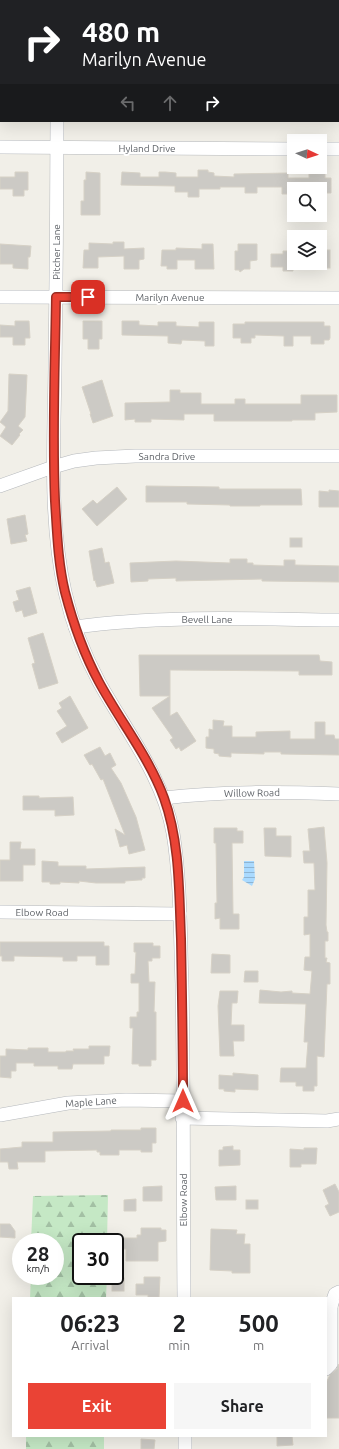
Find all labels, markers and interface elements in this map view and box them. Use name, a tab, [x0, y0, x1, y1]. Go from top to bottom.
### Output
icon: right	[16, 16, 68, 68]
text: 480 m	[82, 16, 160, 47]
text: Marilyn Avenue	[82, 49, 207, 69]
icon: left	[117, 92, 139, 114]
icon: ahead	[159, 92, 181, 114]
icon: right	[201, 92, 223, 114]
north arrow	[287, 134, 327, 174]
map controls	[287, 134, 327, 270]
street label: Hyland Drive	[118, 143, 176, 154]
button: search	[287, 182, 327, 222]
street label: Pitcher Lane	[51, 224, 62, 280]
button: layers	[287, 230, 327, 270]
pin	[71, 280, 105, 314]
icon: arrive	[77, 286, 99, 308]
street label: Marilyn Avenue	[135, 292, 205, 303]
street label: Sandra Drive	[139, 451, 195, 462]
street label: Bevell Lane	[181, 614, 233, 625]
street label: Willow Road	[224, 787, 280, 799]
street label: Elbow Road	[15, 907, 69, 918]
position arrow	[162, 1080, 204, 1122]
street label: Maple Lane	[65, 1095, 117, 1109]
street label: Elbow Road	[178, 1173, 189, 1227]
speed limit sign: 30	[72, 1233, 124, 1285]
text: 28	[27, 1242, 49, 1265]
text: km/h	[26, 1263, 50, 1274]
text: 06:23	[60, 1310, 120, 1337]
text: 2	[172, 1310, 186, 1337]
text: 500	[238, 1310, 279, 1337]
text: Arrival	[71, 1338, 109, 1352]
text: min	[168, 1338, 190, 1352]
text: m	[253, 1338, 264, 1352]
button: Exit	[28, 1383, 166, 1429]
button: Share	[174, 1383, 311, 1429]

